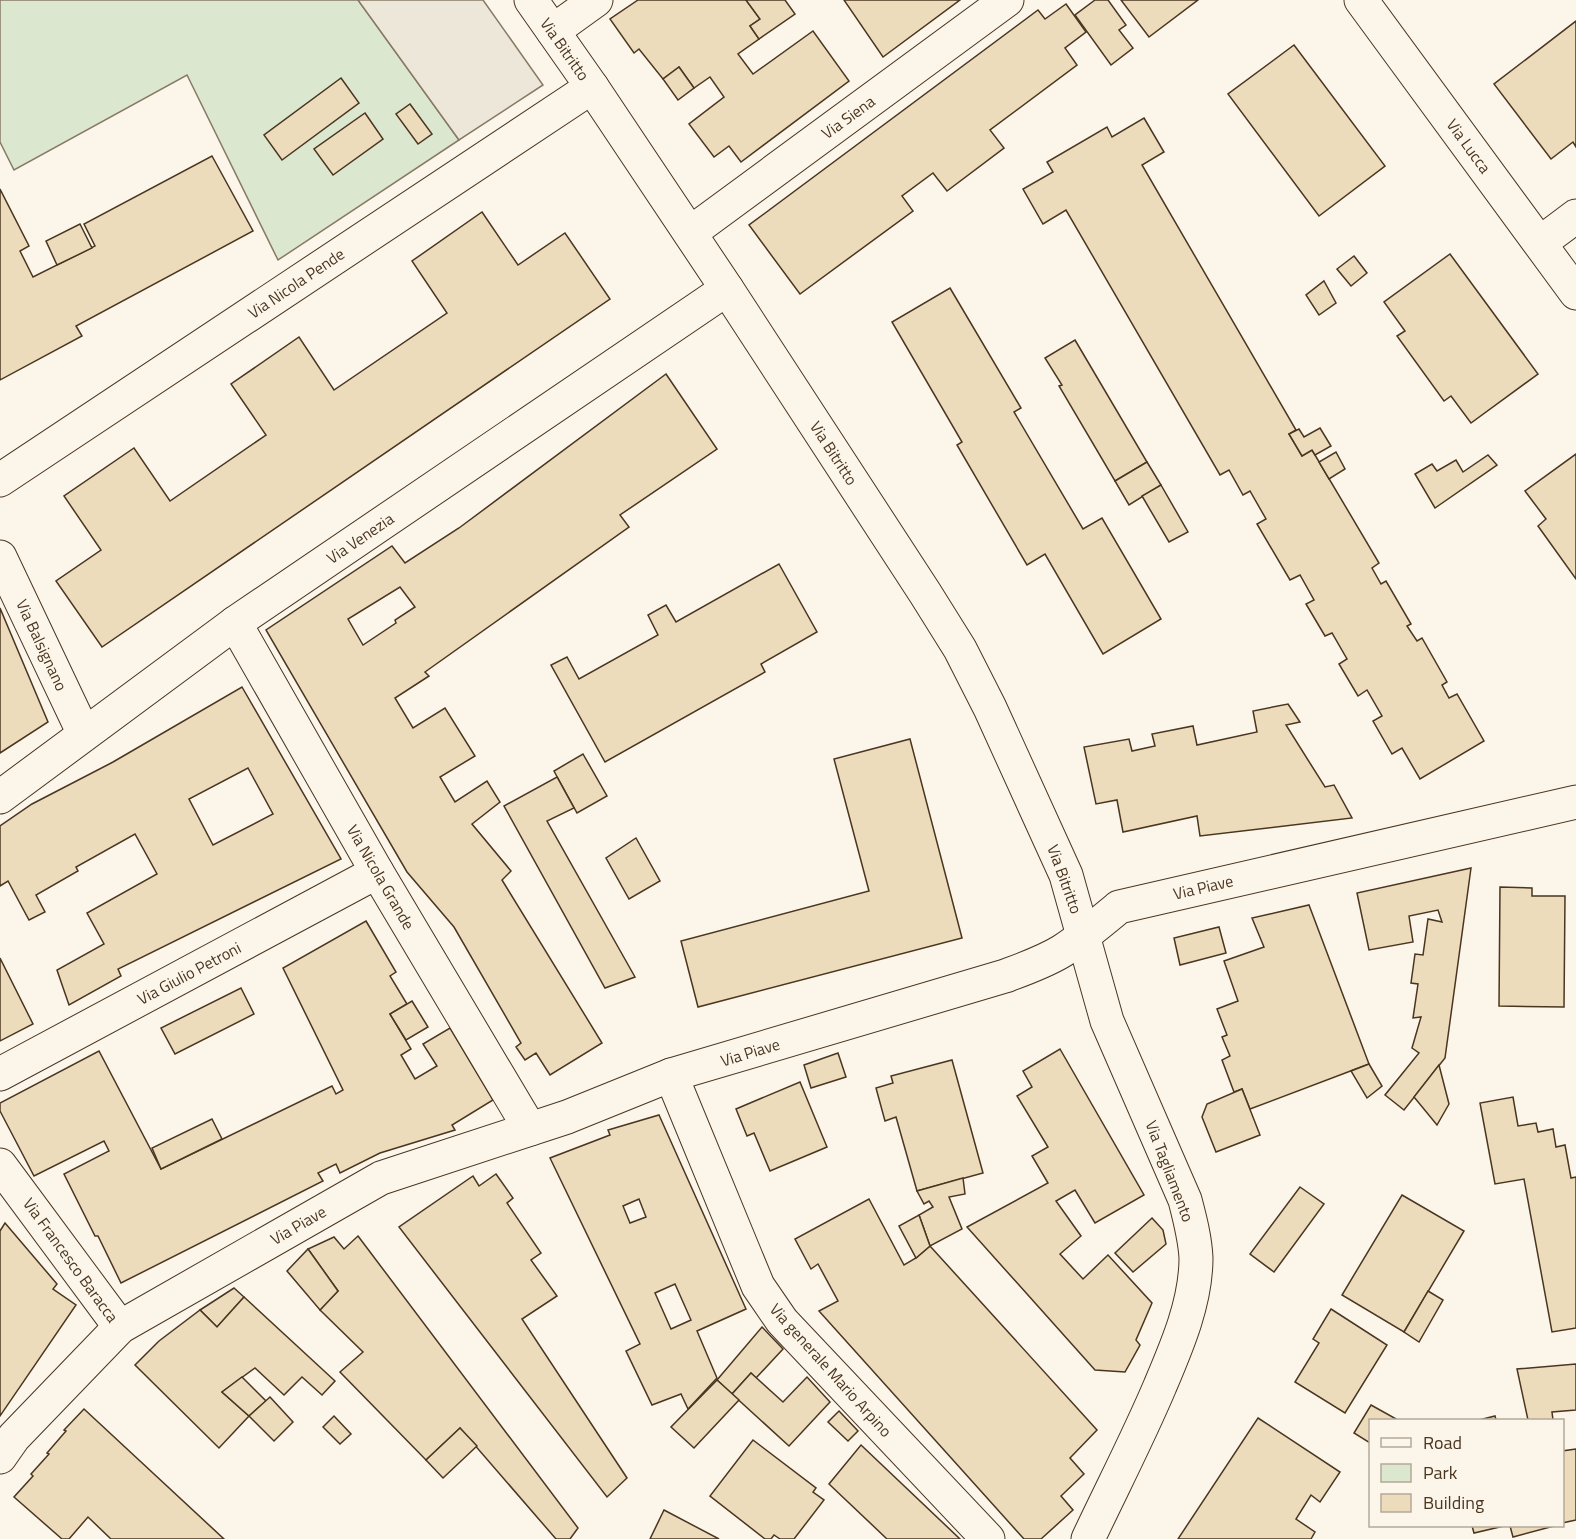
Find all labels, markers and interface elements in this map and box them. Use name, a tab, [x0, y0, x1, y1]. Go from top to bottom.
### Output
street label: Via Bitritto	[535, 13, 595, 85]
street label: Via Siena	[816, 89, 880, 145]
street label: Via Lucca	[1441, 114, 1497, 178]
street label: Via Nicola Pende	[243, 242, 349, 324]
street label: Via Bitritto	[804, 416, 864, 490]
street label: Via Venezia	[321, 507, 399, 569]
street label: Via Balsignano	[10, 595, 74, 695]
street label: Via Nicola Grande	[341, 820, 421, 934]
street label: Via Bitritto	[1041, 841, 1089, 917]
street label: Via Piave	[1171, 868, 1235, 906]
street label: Via Giulio Petroni	[133, 936, 245, 1010]
street label: Via Piave	[717, 1032, 783, 1072]
street label: Via Tagliamento	[1140, 1117, 1200, 1225]
street label: Via Francesco Baracca	[17, 1193, 125, 1327]
street label: Via Piave	[266, 1199, 330, 1251]
street label: Via generale Mario Arpino	[764, 1298, 898, 1442]
legend	[1369, 1419, 1564, 1527]
text: Road	[1423, 1429, 1462, 1456]
text: Park	[1423, 1459, 1458, 1486]
text: Building	[1423, 1489, 1484, 1516]

